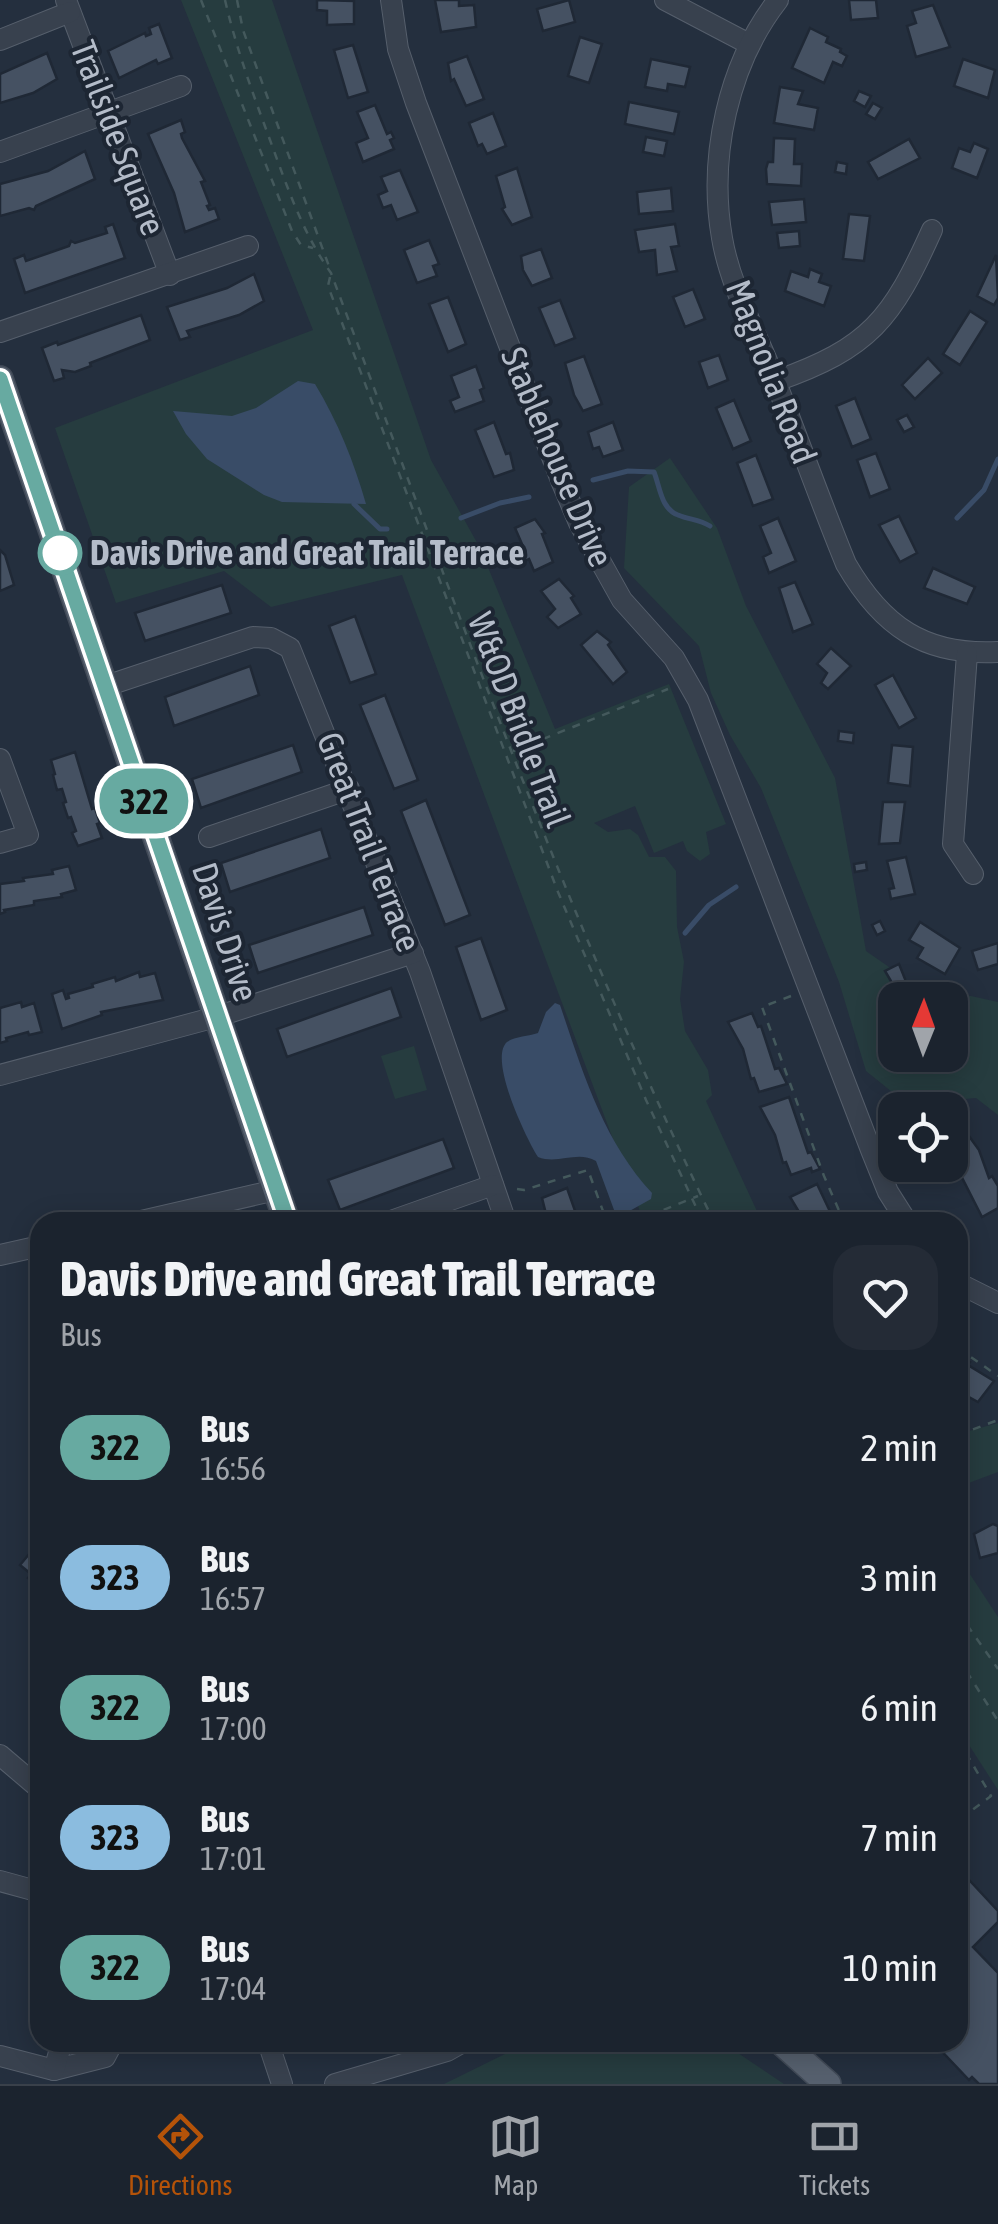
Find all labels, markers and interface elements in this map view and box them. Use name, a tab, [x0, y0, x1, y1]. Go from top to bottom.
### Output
street label: Trailside Square	[64, 35, 174, 240]
street label: Magnolia Road	[719, 274, 825, 469]
street label: Stablehouse Drive	[494, 341, 622, 572]
marker: Davis Drive and Great Trail Terrace	[39, 532, 81, 574]
place label: Davis Drive and Great Trail Terrace	[90, 532, 524, 572]
street label: W&OD Bridle Trail	[461, 607, 579, 832]
street label: Great Trail Terrace	[310, 726, 430, 957]
line badge: 322	[86, 768, 202, 834]
text: 322	[119, 781, 169, 821]
street label: Davis Drive	[185, 857, 267, 1006]
north arrow	[878, 982, 968, 1072]
map controls	[878, 982, 968, 1182]
button: locate	[878, 1092, 968, 1182]
button: heart	[833, 1245, 938, 1350]
text: Davis Drive and Great Trail Terrace	[60, 1251, 656, 1306]
text: Bus	[60, 1316, 102, 1353]
text: Bus	[200, 1407, 250, 1450]
text: 2 min	[860, 1426, 938, 1469]
text: 322	[90, 1427, 140, 1467]
text: 16:56	[200, 1450, 266, 1487]
text: Bus	[200, 1537, 250, 1580]
text: 3 min	[860, 1556, 938, 1599]
text: 323	[90, 1557, 140, 1597]
text: 16:57	[200, 1580, 266, 1617]
text: Bus	[200, 1667, 250, 1710]
text: 6 min	[860, 1686, 938, 1729]
text: 322	[90, 1687, 140, 1727]
text: 17:00	[200, 1710, 267, 1747]
text: Bus	[200, 1797, 250, 1840]
text: 7 min	[860, 1816, 938, 1859]
text: 323	[90, 1817, 140, 1857]
text: 17:01	[200, 1840, 267, 1877]
text: Bus	[200, 1927, 250, 1970]
text: 10 min	[843, 1946, 938, 1989]
text: 322	[90, 1947, 140, 1987]
text: 17:04	[200, 1970, 267, 2007]
tab: Directions	[128, 2109, 232, 2201]
tab: Map	[488, 2109, 543, 2201]
tab: Tickets	[799, 2109, 870, 2201]

